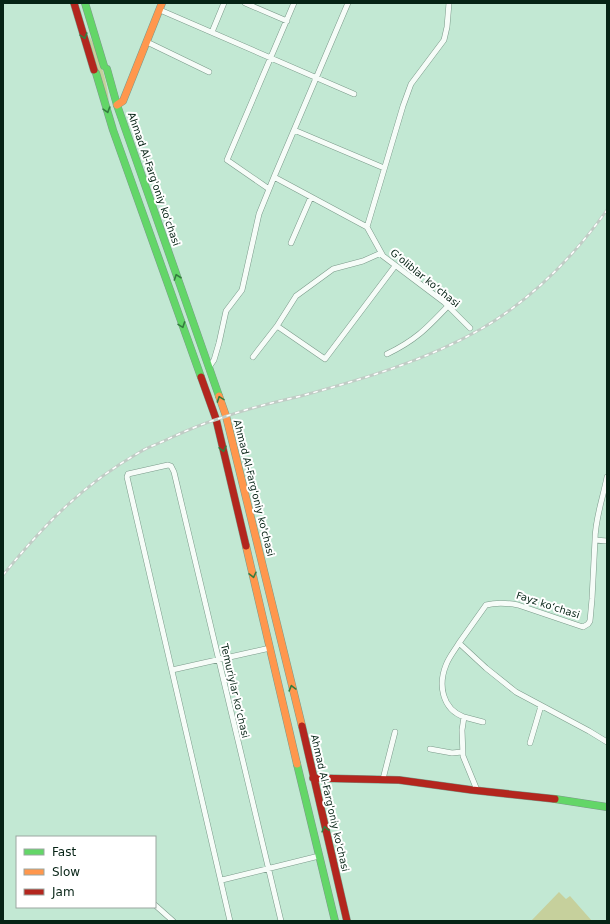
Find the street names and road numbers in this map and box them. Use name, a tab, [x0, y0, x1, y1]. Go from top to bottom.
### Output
street label: Ahmad Al-Farg'oniy ko'chasi	[126, 111, 182, 247]
street label: Gʻoliblar koʻchasi	[388, 247, 462, 309]
street label: Ahmad Al-Farg'oniy ko'chasi	[232, 419, 276, 557]
street label: Fayz koʻchasi	[515, 590, 581, 620]
street label: Temuriylar koʻchasi	[219, 642, 251, 739]
street label: Ahmad Al-Farg'oniy ko'chasi	[309, 733, 351, 873]

